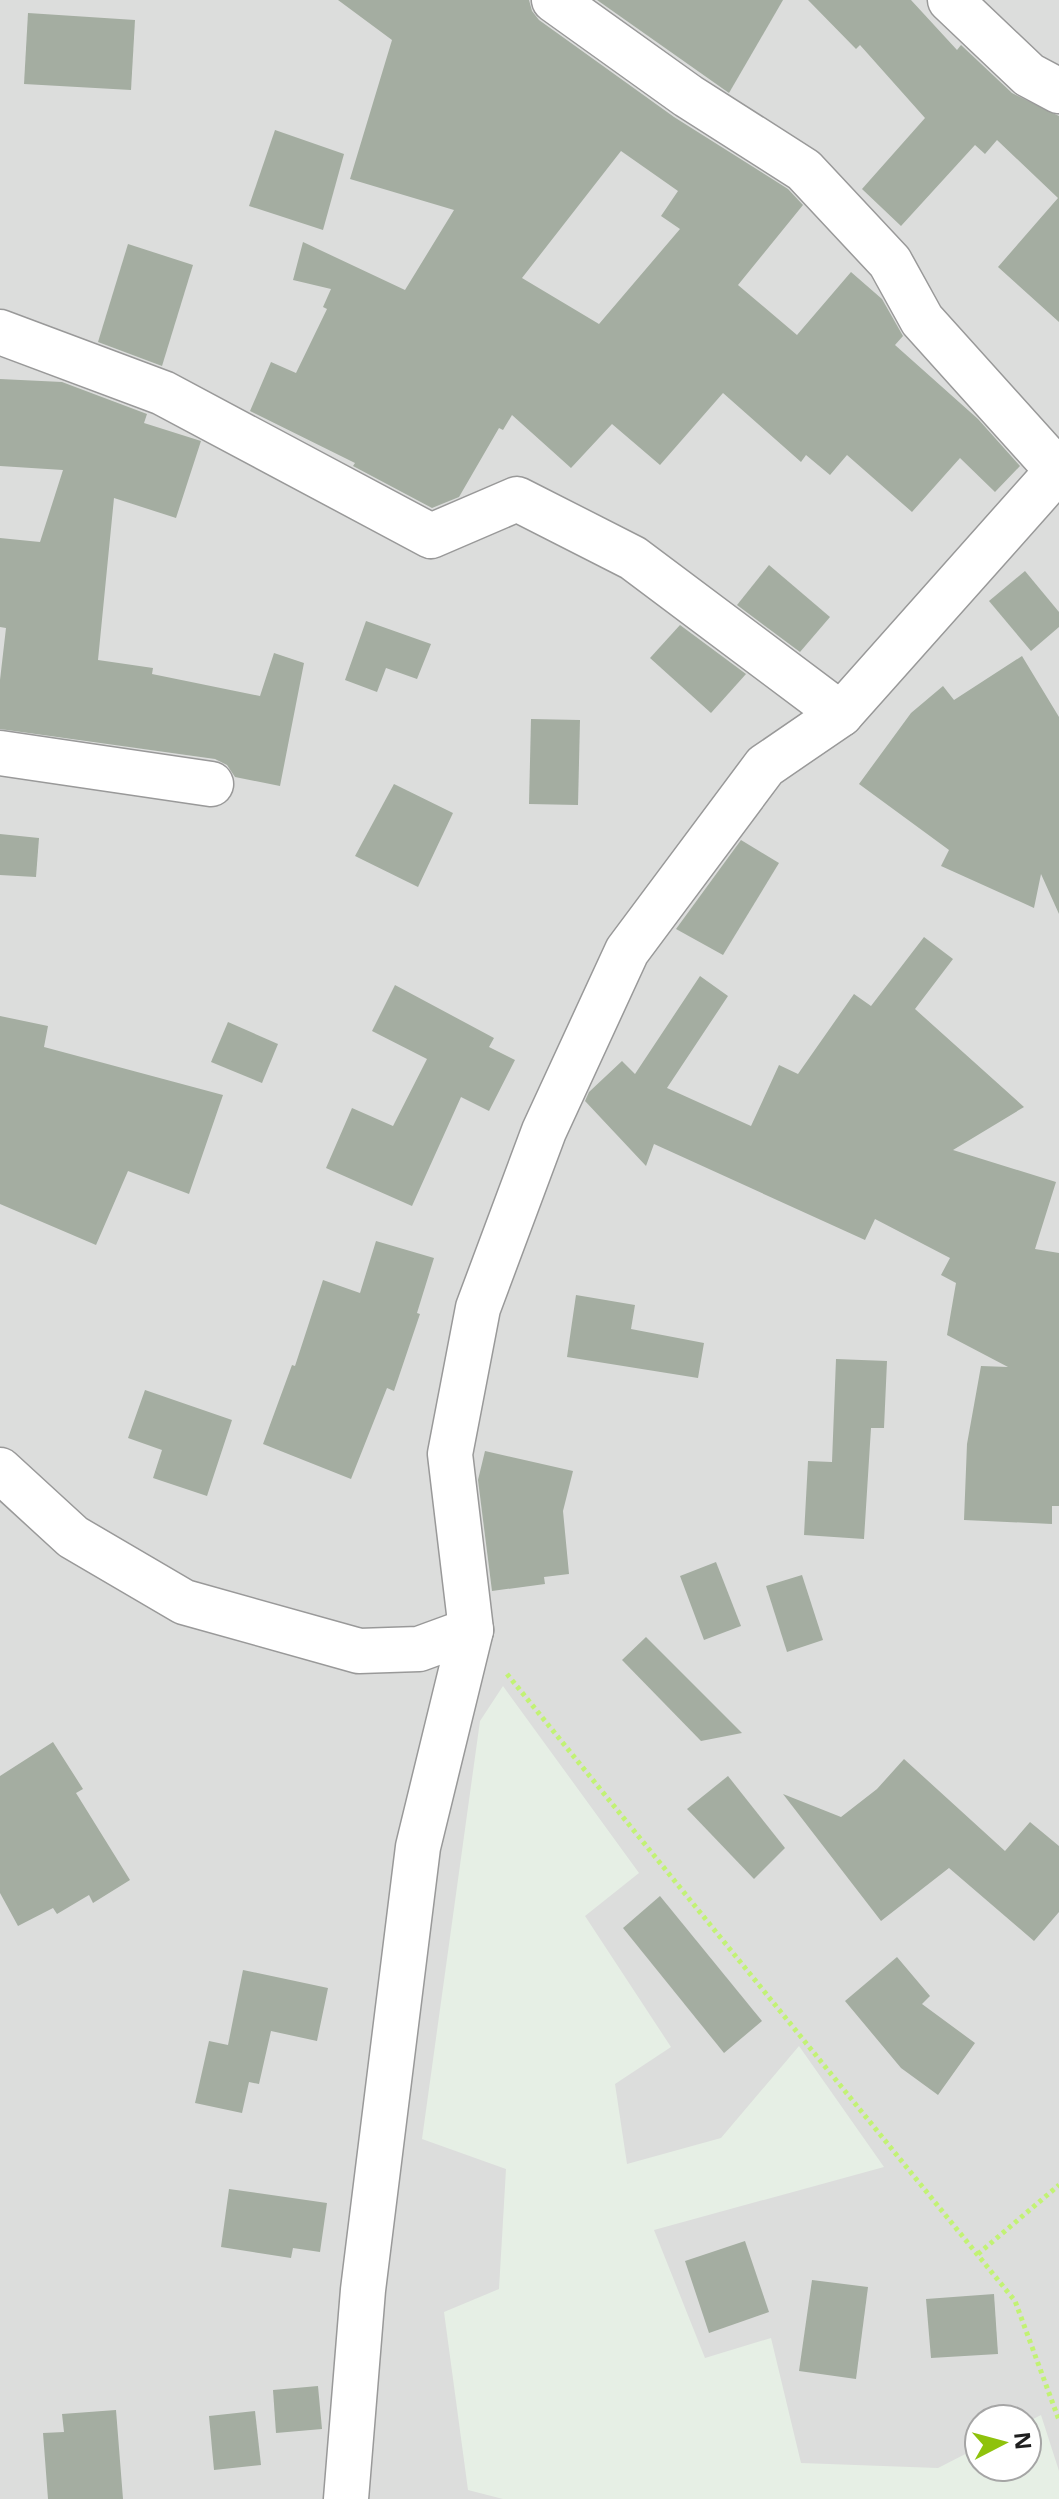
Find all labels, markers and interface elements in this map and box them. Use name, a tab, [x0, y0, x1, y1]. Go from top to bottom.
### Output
north arrow	[963, 2403, 1043, 2483]
text: N	[1008, 2430, 1040, 2451]

